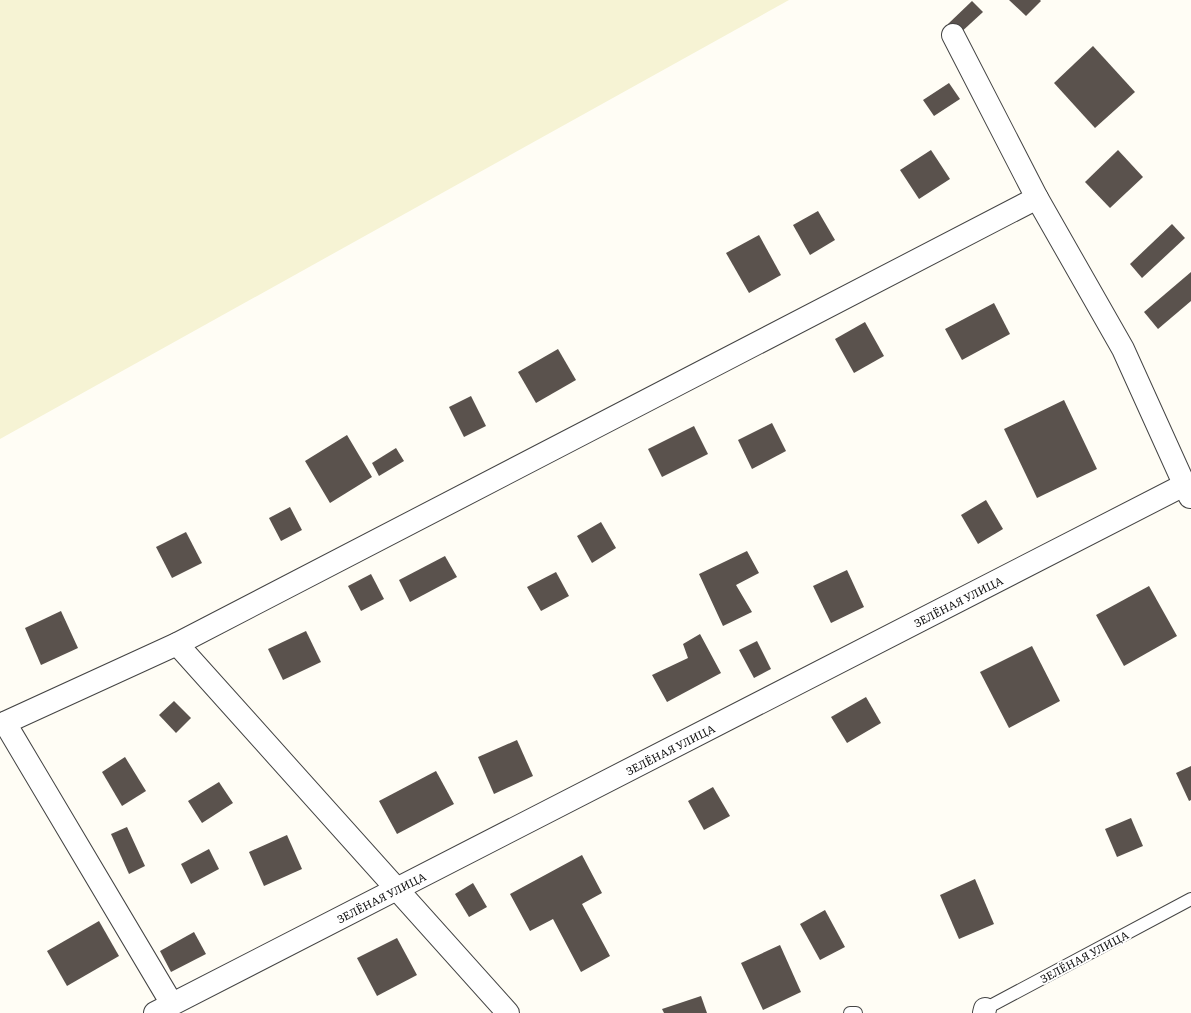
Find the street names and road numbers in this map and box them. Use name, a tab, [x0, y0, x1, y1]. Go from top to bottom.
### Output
street label: ЗЕЛЁНАЯ УЛИЦА	[911, 572, 1005, 630]
street label: ЗЕЛЁНАЯ УЛИЦА	[623, 720, 717, 778]
street label: ЗЕЛЁНАЯ УЛИЦА	[334, 868, 428, 926]
street label: ЗЕЛЁНАЯ УЛИЦА	[1037, 926, 1131, 986]

